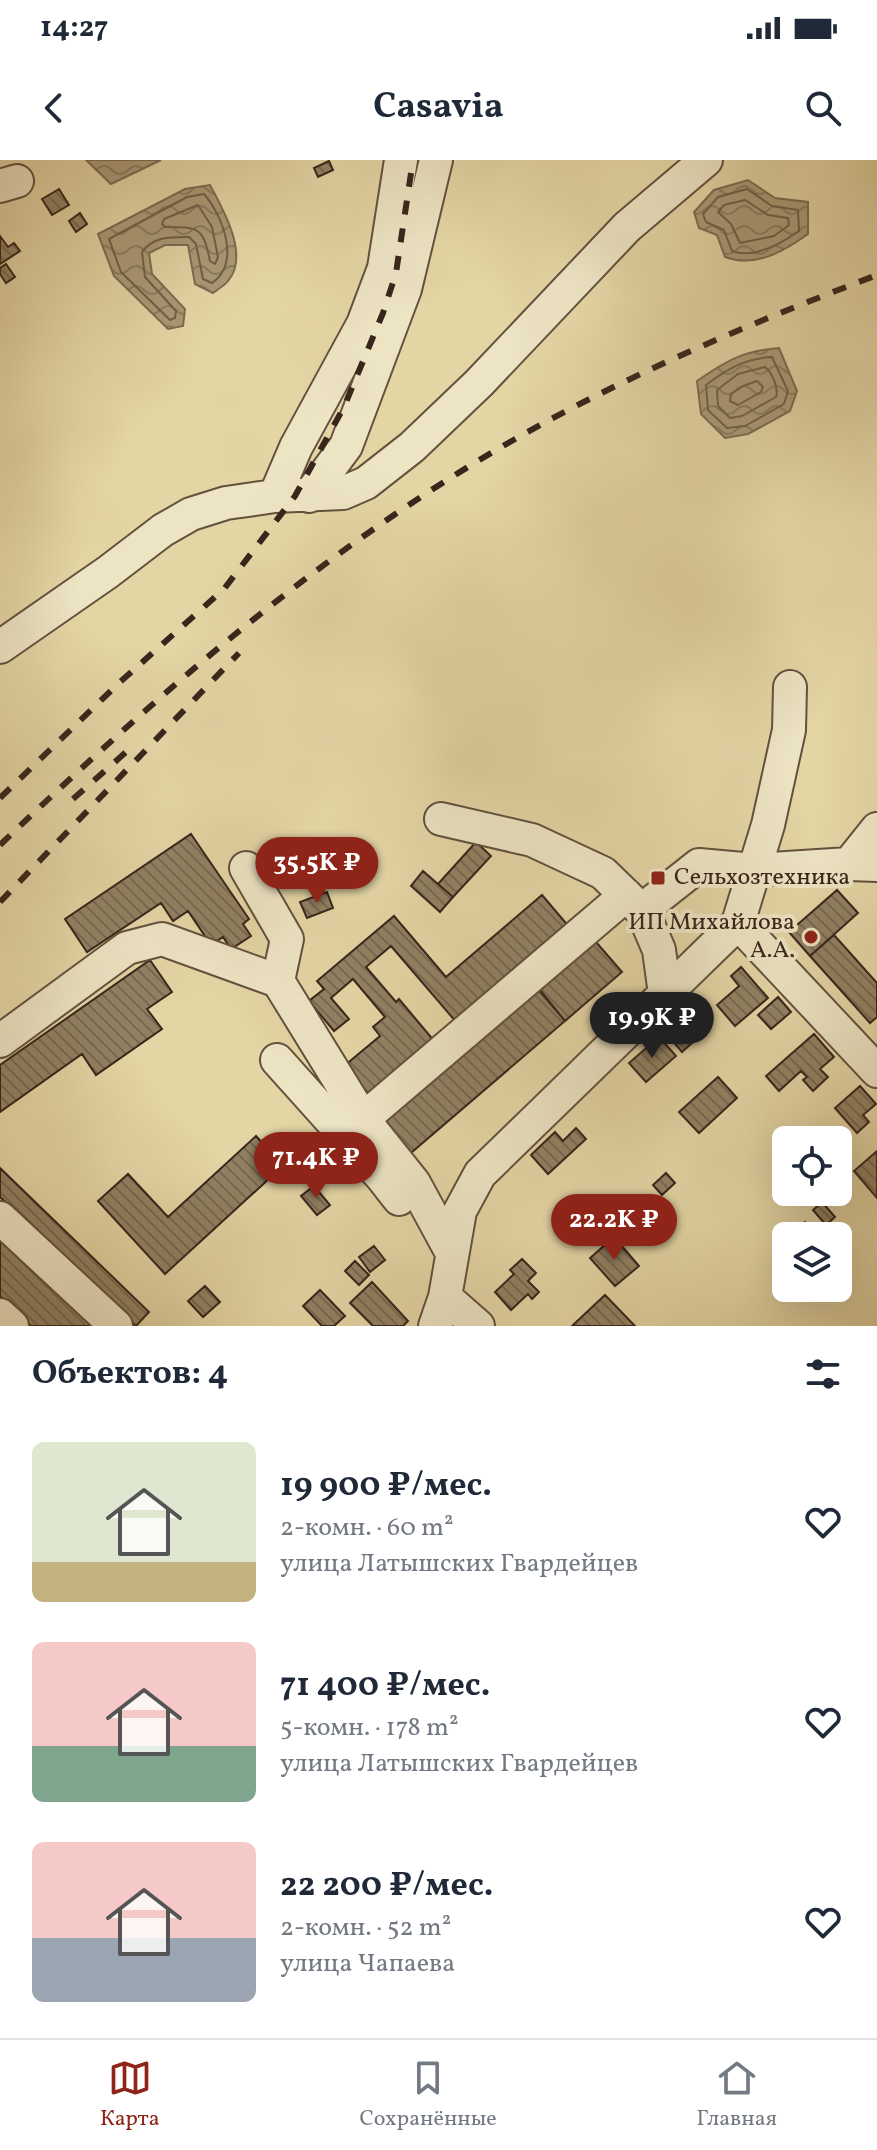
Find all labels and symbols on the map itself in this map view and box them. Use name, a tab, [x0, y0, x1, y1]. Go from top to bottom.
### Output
pin: 35.5K ₽	[243, 837, 391, 905]
place label: Сельхозтехника	[674, 861, 850, 895]
marker: Сельхозтехника	[649, 869, 667, 887]
place label: ИП Михайлова А.А.	[628, 906, 795, 968]
marker: ИП Михайлова А.А.	[802, 928, 820, 946]
pin: 19.9K ₽	[578, 992, 726, 1060]
pin: 71.4K ₽	[242, 1132, 390, 1200]
pin: 22.2K ₽	[540, 1194, 688, 1262]

